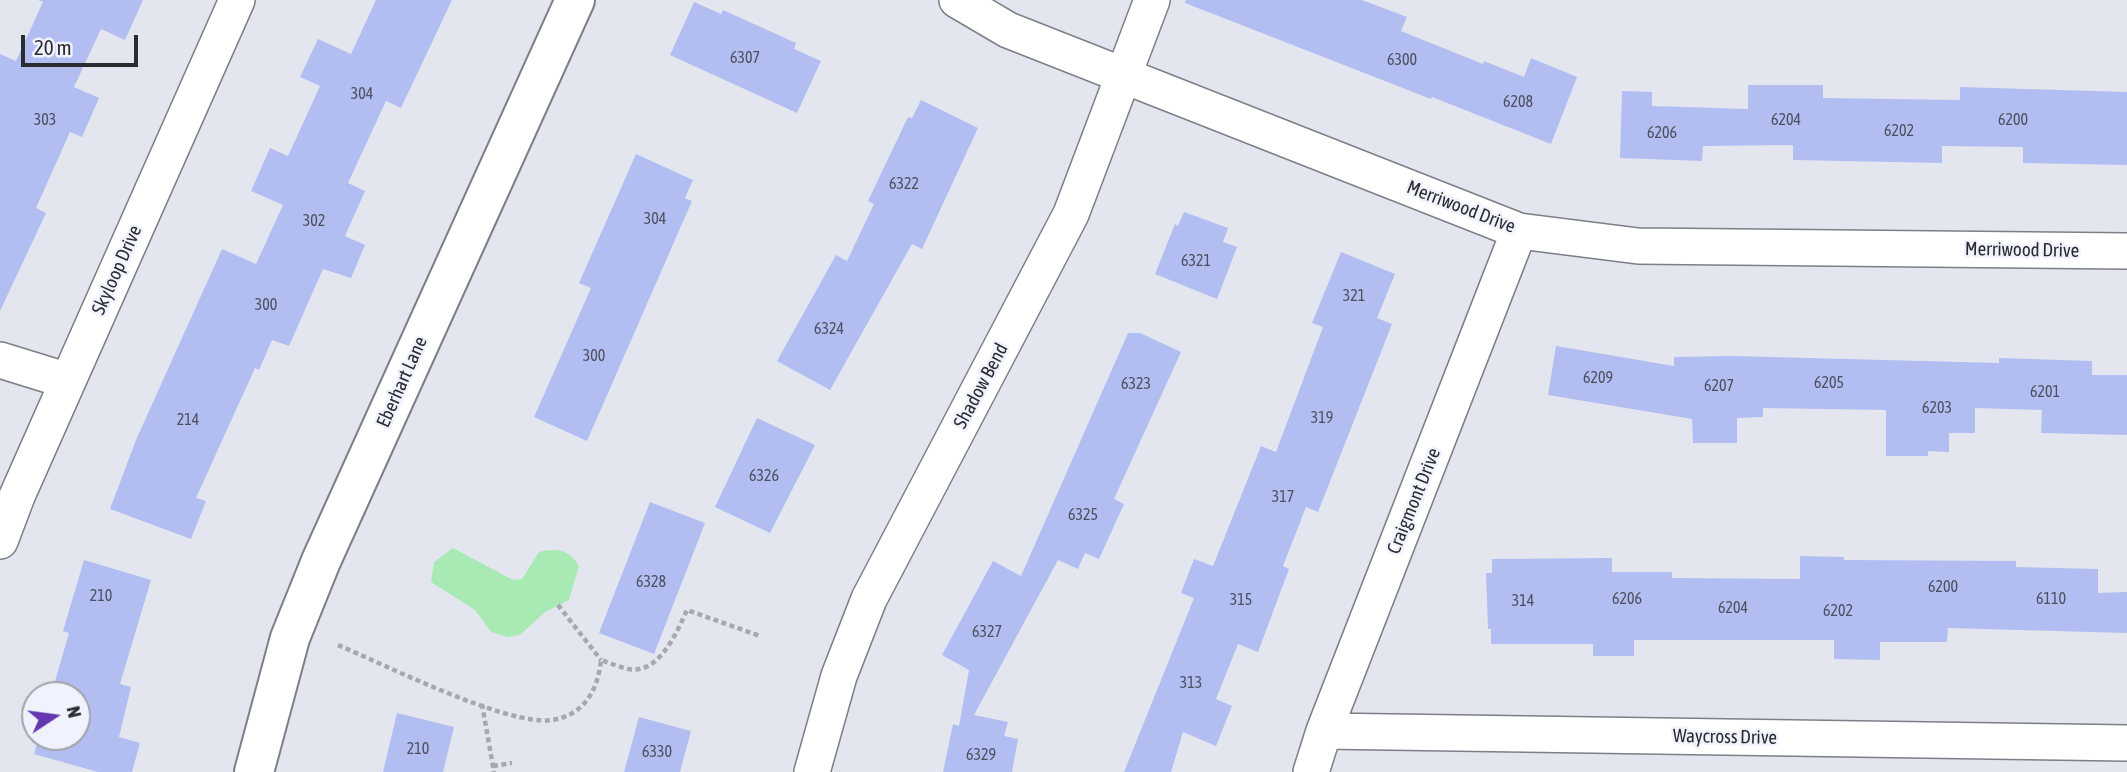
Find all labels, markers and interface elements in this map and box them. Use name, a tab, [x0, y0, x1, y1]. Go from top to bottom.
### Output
scale bar	[24, 21, 142, 65]
text: 20 m	[34, 35, 72, 59]
house number: 6307	[730, 48, 760, 68]
house number: 6300	[1387, 50, 1417, 70]
house number: 304	[351, 84, 373, 104]
house number: 6208	[1503, 92, 1533, 112]
house number: 303	[34, 110, 56, 130]
house number: 6204	[1771, 110, 1801, 130]
house number: 6200	[1998, 110, 2028, 130]
house number: 6202	[1884, 121, 1914, 141]
house number: 6206	[1647, 123, 1677, 143]
house number: 6322	[889, 174, 919, 194]
street label: Merriwood Drive	[1403, 176, 1519, 238]
house number: 304	[644, 209, 666, 229]
house number: 302	[303, 211, 325, 231]
street label: Skyloop Drive	[87, 222, 147, 318]
street label: Merriwood Drive	[1965, 238, 2079, 262]
house number: 6321	[1181, 251, 1211, 271]
house number: 321	[1343, 286, 1365, 306]
house number: 300	[255, 295, 277, 315]
house number: 6324	[814, 319, 844, 339]
street label: Eberhart Lane	[372, 333, 432, 431]
street label: Shadow Bend	[949, 339, 1013, 433]
house number: 300	[583, 346, 605, 366]
house number: 6209	[1583, 368, 1613, 388]
house number: 6205	[1814, 373, 1844, 393]
house number: 6323	[1121, 374, 1151, 394]
house number: 6207	[1704, 376, 1734, 396]
house number: 6201	[2030, 382, 2060, 402]
house number: 6203	[1922, 398, 1952, 418]
house number: 319	[1311, 408, 1333, 428]
house number: 214	[177, 410, 199, 430]
street label: Craigmont Drive	[1382, 445, 1446, 557]
house number: 6326	[749, 466, 779, 486]
house number: 317	[1272, 487, 1294, 507]
house number: 6325	[1068, 505, 1098, 525]
house number: 6328	[636, 572, 666, 592]
house number: 6200	[1928, 577, 1958, 597]
house number: 210	[90, 586, 112, 606]
house number: 6206	[1612, 589, 1642, 609]
house number: 6110	[2036, 589, 2066, 609]
house number: 315	[1230, 590, 1252, 610]
house number: 314	[1512, 591, 1534, 611]
house number: 6204	[1718, 598, 1748, 618]
house number: 6202	[1823, 601, 1853, 621]
house number: 6327	[972, 622, 1002, 642]
house number: 313	[1180, 673, 1202, 693]
north arrow	[21, 681, 91, 751]
text: N	[63, 704, 86, 720]
street label: Waycross Drive	[1673, 725, 1777, 749]
house number: 210	[407, 739, 429, 759]
house number: 6330	[642, 742, 672, 762]
house number: 6329	[966, 745, 996, 765]

